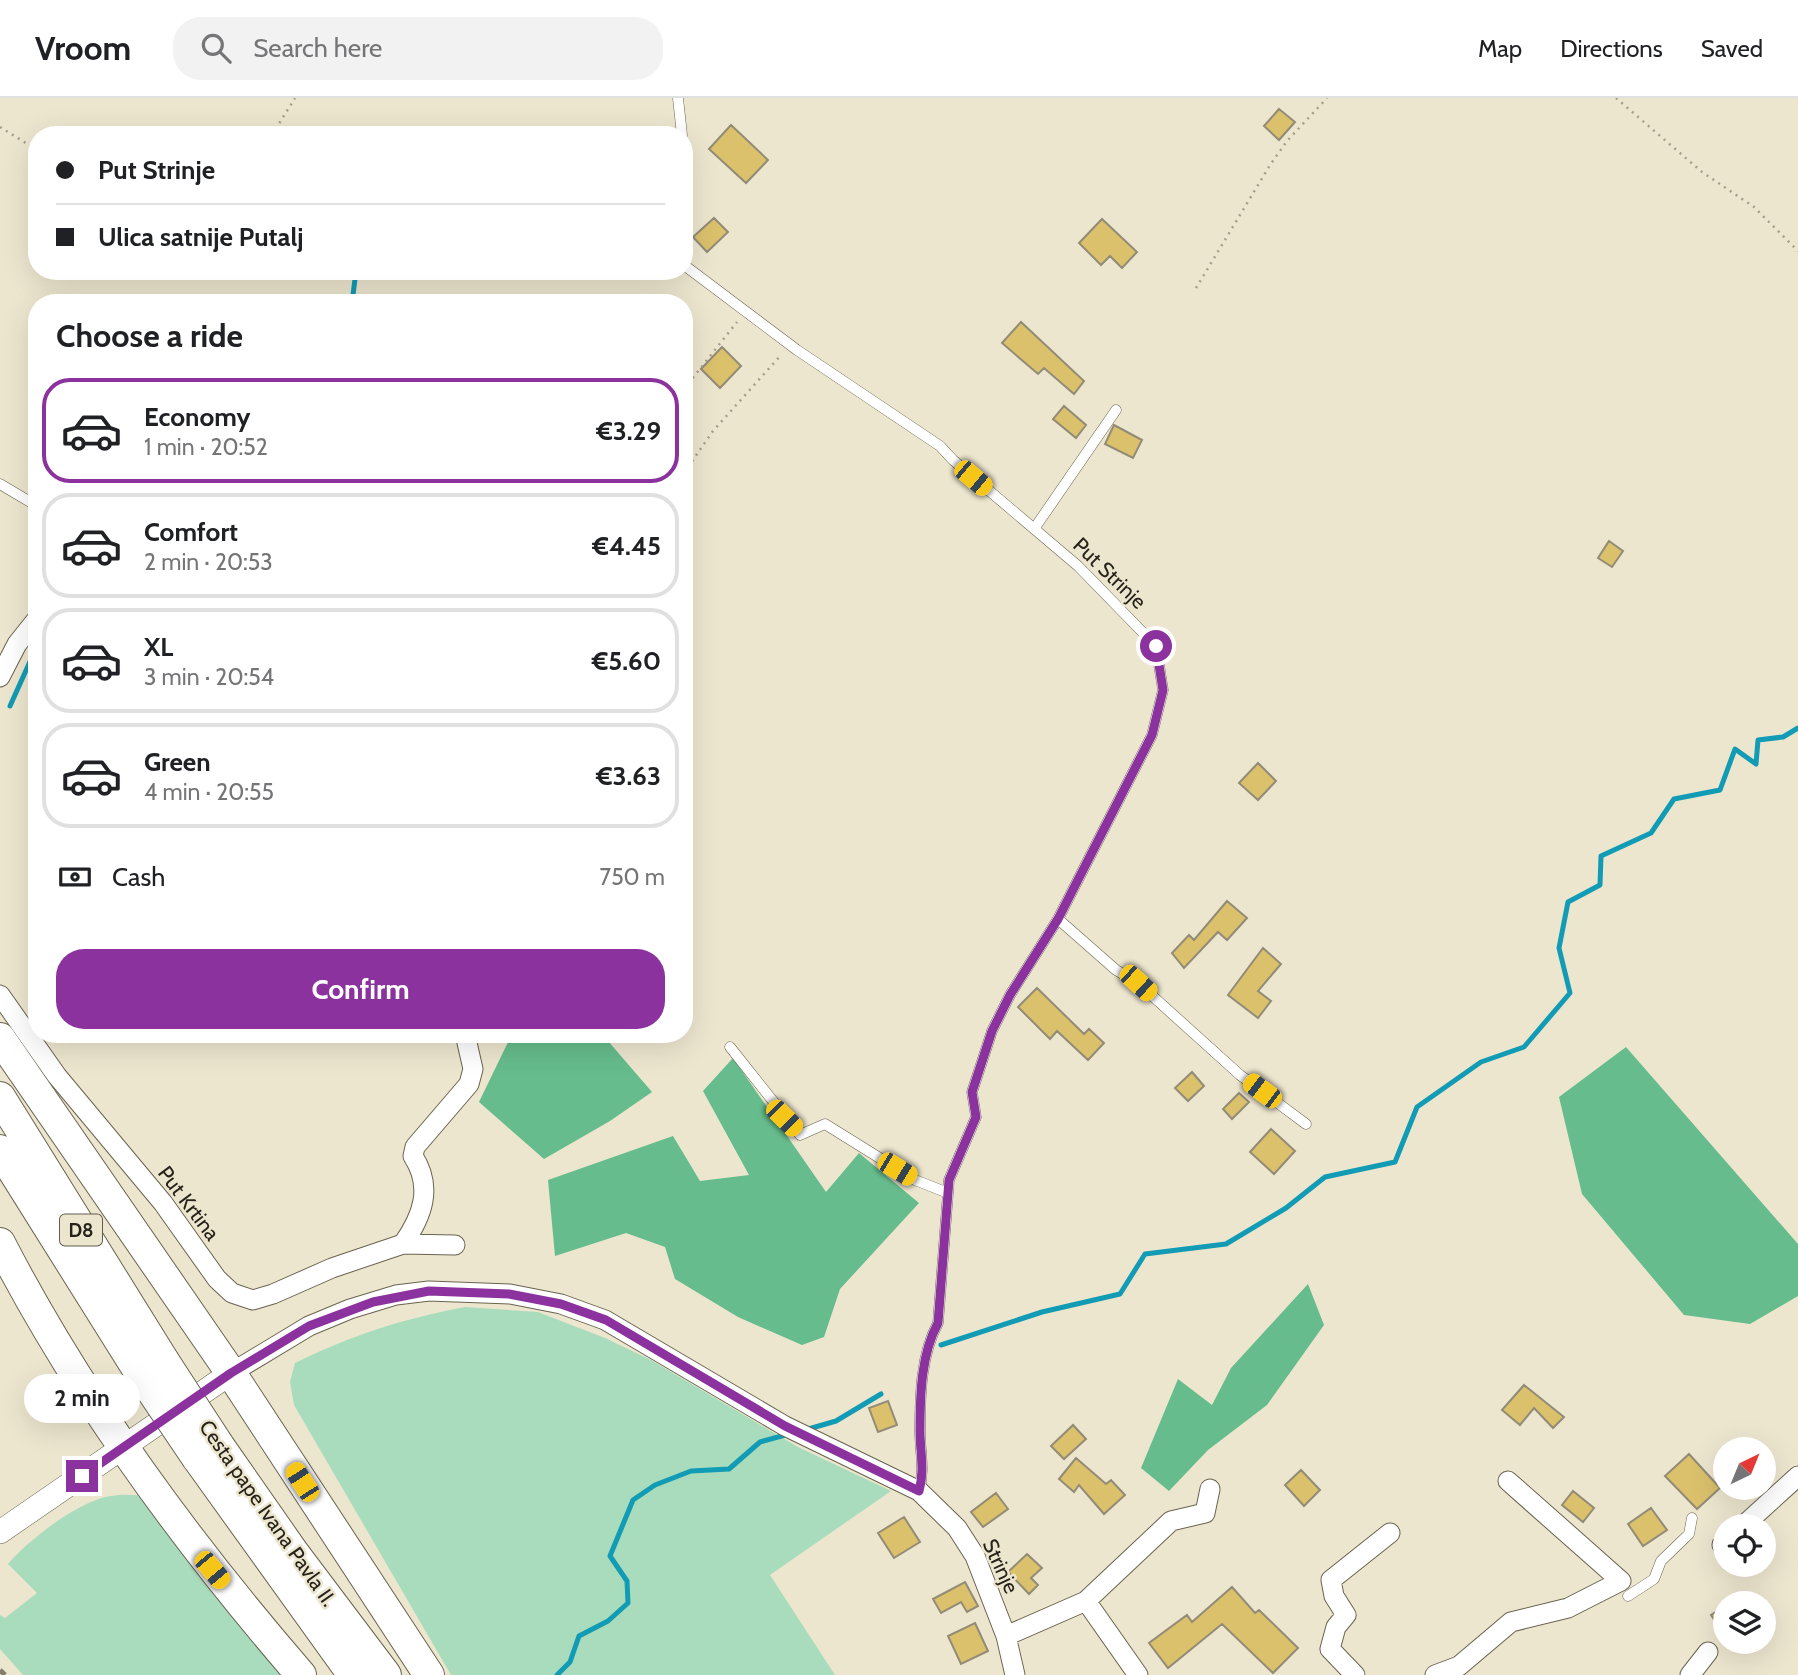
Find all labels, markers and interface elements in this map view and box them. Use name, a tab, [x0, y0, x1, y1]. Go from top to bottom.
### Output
search box	[173, 17, 663, 80]
text: Vroom	[35, 28, 131, 68]
icon: search	[197, 29, 235, 67]
text: Search here	[253, 32, 382, 64]
text: Map	[1478, 34, 1522, 63]
text: Directions	[1560, 34, 1663, 63]
text: Saved	[1701, 34, 1763, 63]
text: Put Strinje	[98, 154, 215, 186]
text: Ulica satnije Putalj	[98, 221, 304, 253]
text: Choose a ride	[56, 316, 243, 355]
icon: car	[60, 399, 123, 462]
text: Economy	[144, 401, 250, 433]
text: €3.29	[596, 415, 661, 447]
text: 1 min · 20:52	[144, 433, 268, 461]
car	[951, 456, 996, 500]
icon: car	[60, 514, 123, 577]
text: Comfort	[144, 516, 238, 548]
text: €4.45	[592, 530, 661, 562]
street label: Put Strinje	[1068, 532, 1152, 615]
text: 2 min · 20:53	[144, 548, 273, 576]
icon: car	[60, 629, 123, 692]
route start	[1140, 630, 1172, 662]
text: XL	[144, 631, 173, 663]
text: €5.60	[592, 645, 661, 677]
text: 3 min · 20:54	[144, 663, 274, 691]
icon: car	[60, 744, 123, 807]
text: Green	[144, 746, 211, 778]
text: €3.63	[596, 760, 661, 792]
text: 4 min · 20:55	[144, 778, 274, 806]
icon: cash	[56, 858, 94, 896]
text: Cash	[112, 861, 165, 893]
text: 750 m	[600, 863, 665, 891]
button: Confirm	[56, 949, 665, 1029]
car	[1116, 961, 1161, 1005]
car	[1239, 1070, 1286, 1112]
car	[762, 1096, 807, 1140]
car	[874, 1149, 921, 1189]
street label: Put Krtina	[153, 1161, 225, 1245]
road number: D8	[60, 1214, 102, 1246]
callout: 2 min	[24, 1374, 140, 1424]
text: 2 min	[54, 1384, 110, 1412]
street label: Cesta pape Ivana Pavla II.	[194, 1415, 342, 1611]
north arrow	[1713, 1437, 1776, 1500]
map controls	[1713, 1437, 1776, 1654]
car	[282, 1459, 323, 1505]
route end	[66, 1460, 98, 1492]
button: locate	[1713, 1514, 1776, 1577]
street label: Strinje	[977, 1535, 1024, 1598]
car	[191, 1547, 234, 1593]
button: layers	[1713, 1591, 1776, 1654]

